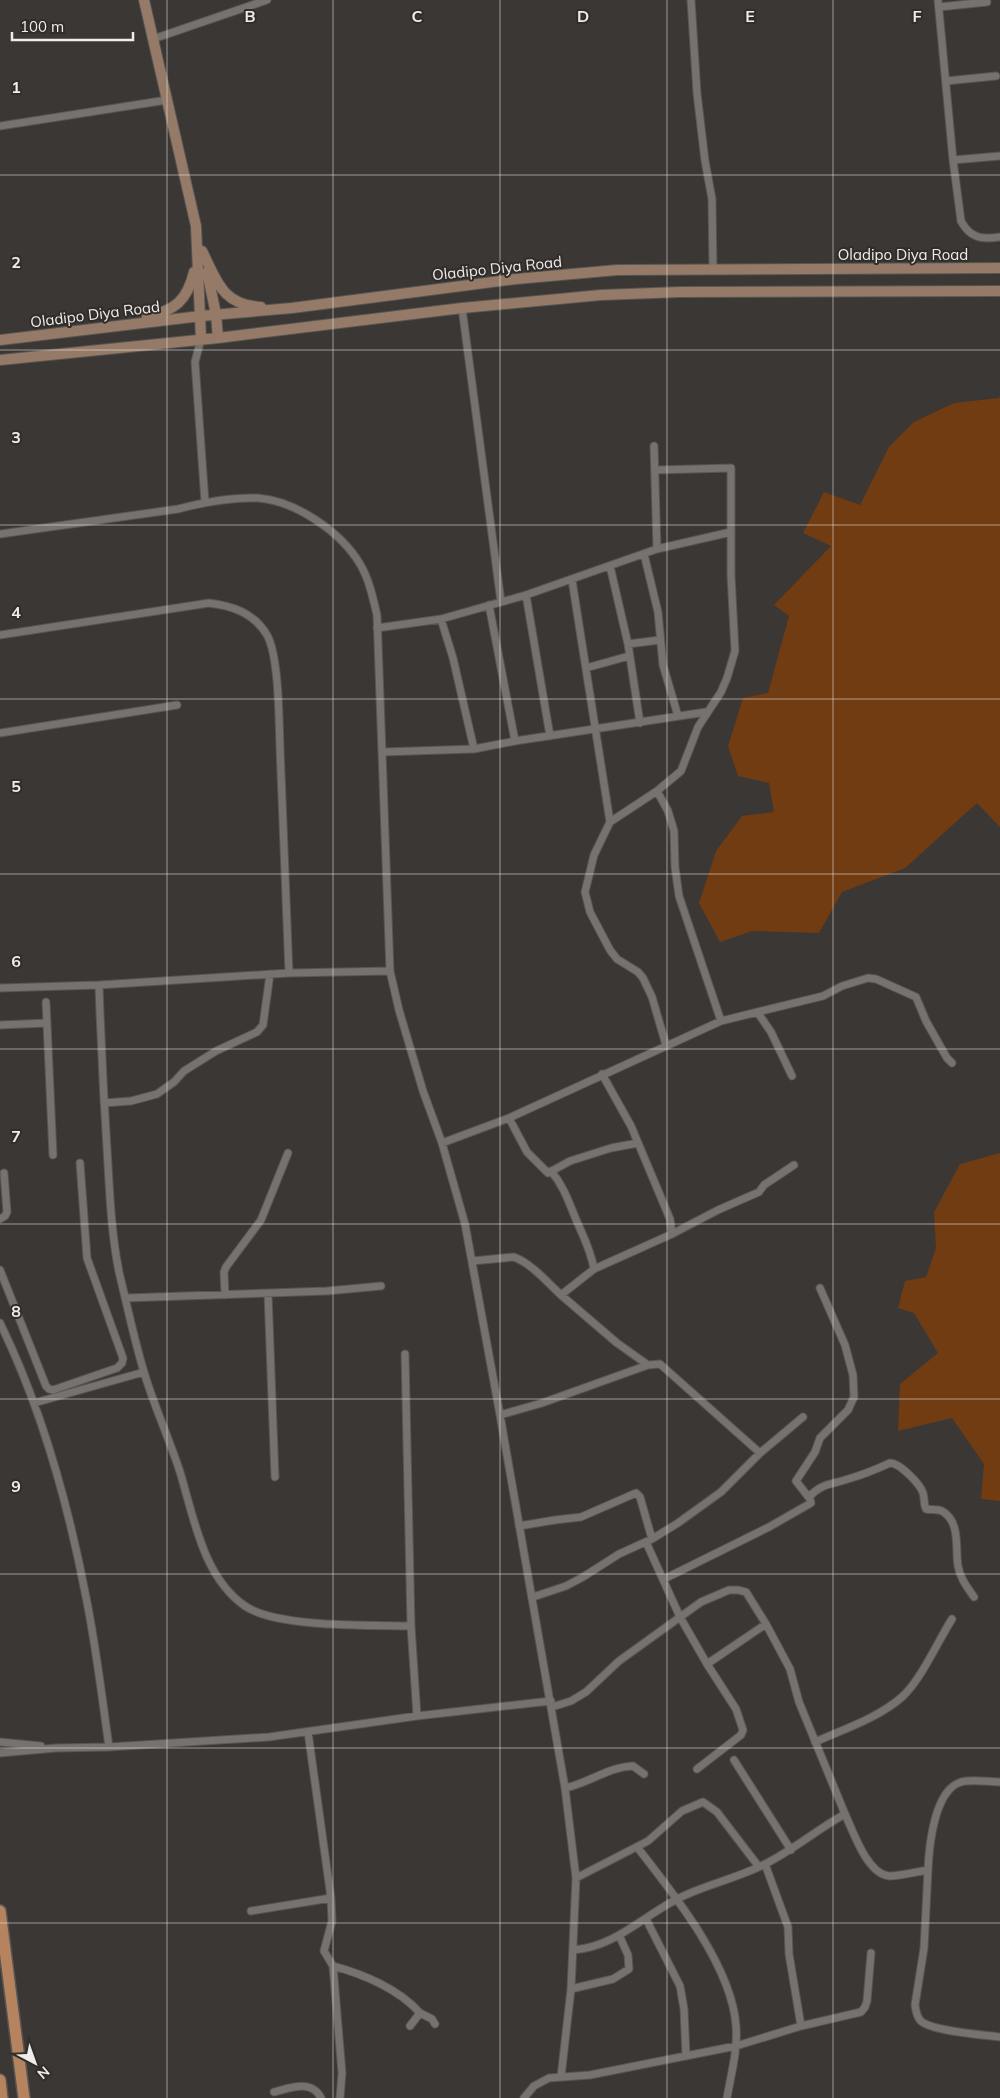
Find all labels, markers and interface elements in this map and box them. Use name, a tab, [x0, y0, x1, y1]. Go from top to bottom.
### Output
text: B	[244, 6, 256, 26]
text: C	[412, 6, 423, 26]
text: D	[577, 6, 589, 26]
text: E	[745, 6, 755, 26]
text: F	[912, 6, 922, 26]
scale bar	[12, 10, 134, 42]
text: 100 m	[20, 17, 64, 36]
text: 1	[11, 77, 21, 97]
street label: Oladipo Diya Road	[838, 245, 968, 264]
text: 2	[11, 252, 21, 272]
street label: Oladipo Diya Road	[431, 252, 563, 284]
street label: Oladipo Diya Road	[29, 297, 161, 331]
text: 3	[11, 427, 21, 447]
text: 4	[11, 602, 21, 622]
text: 5	[11, 776, 21, 796]
text: 6	[11, 951, 21, 971]
text: 7	[11, 1126, 21, 1146]
text: 8	[11, 1301, 21, 1321]
text: 9	[11, 1476, 21, 1496]
north arrow	[10, 2038, 60, 2088]
text: N	[34, 2063, 53, 2083]

